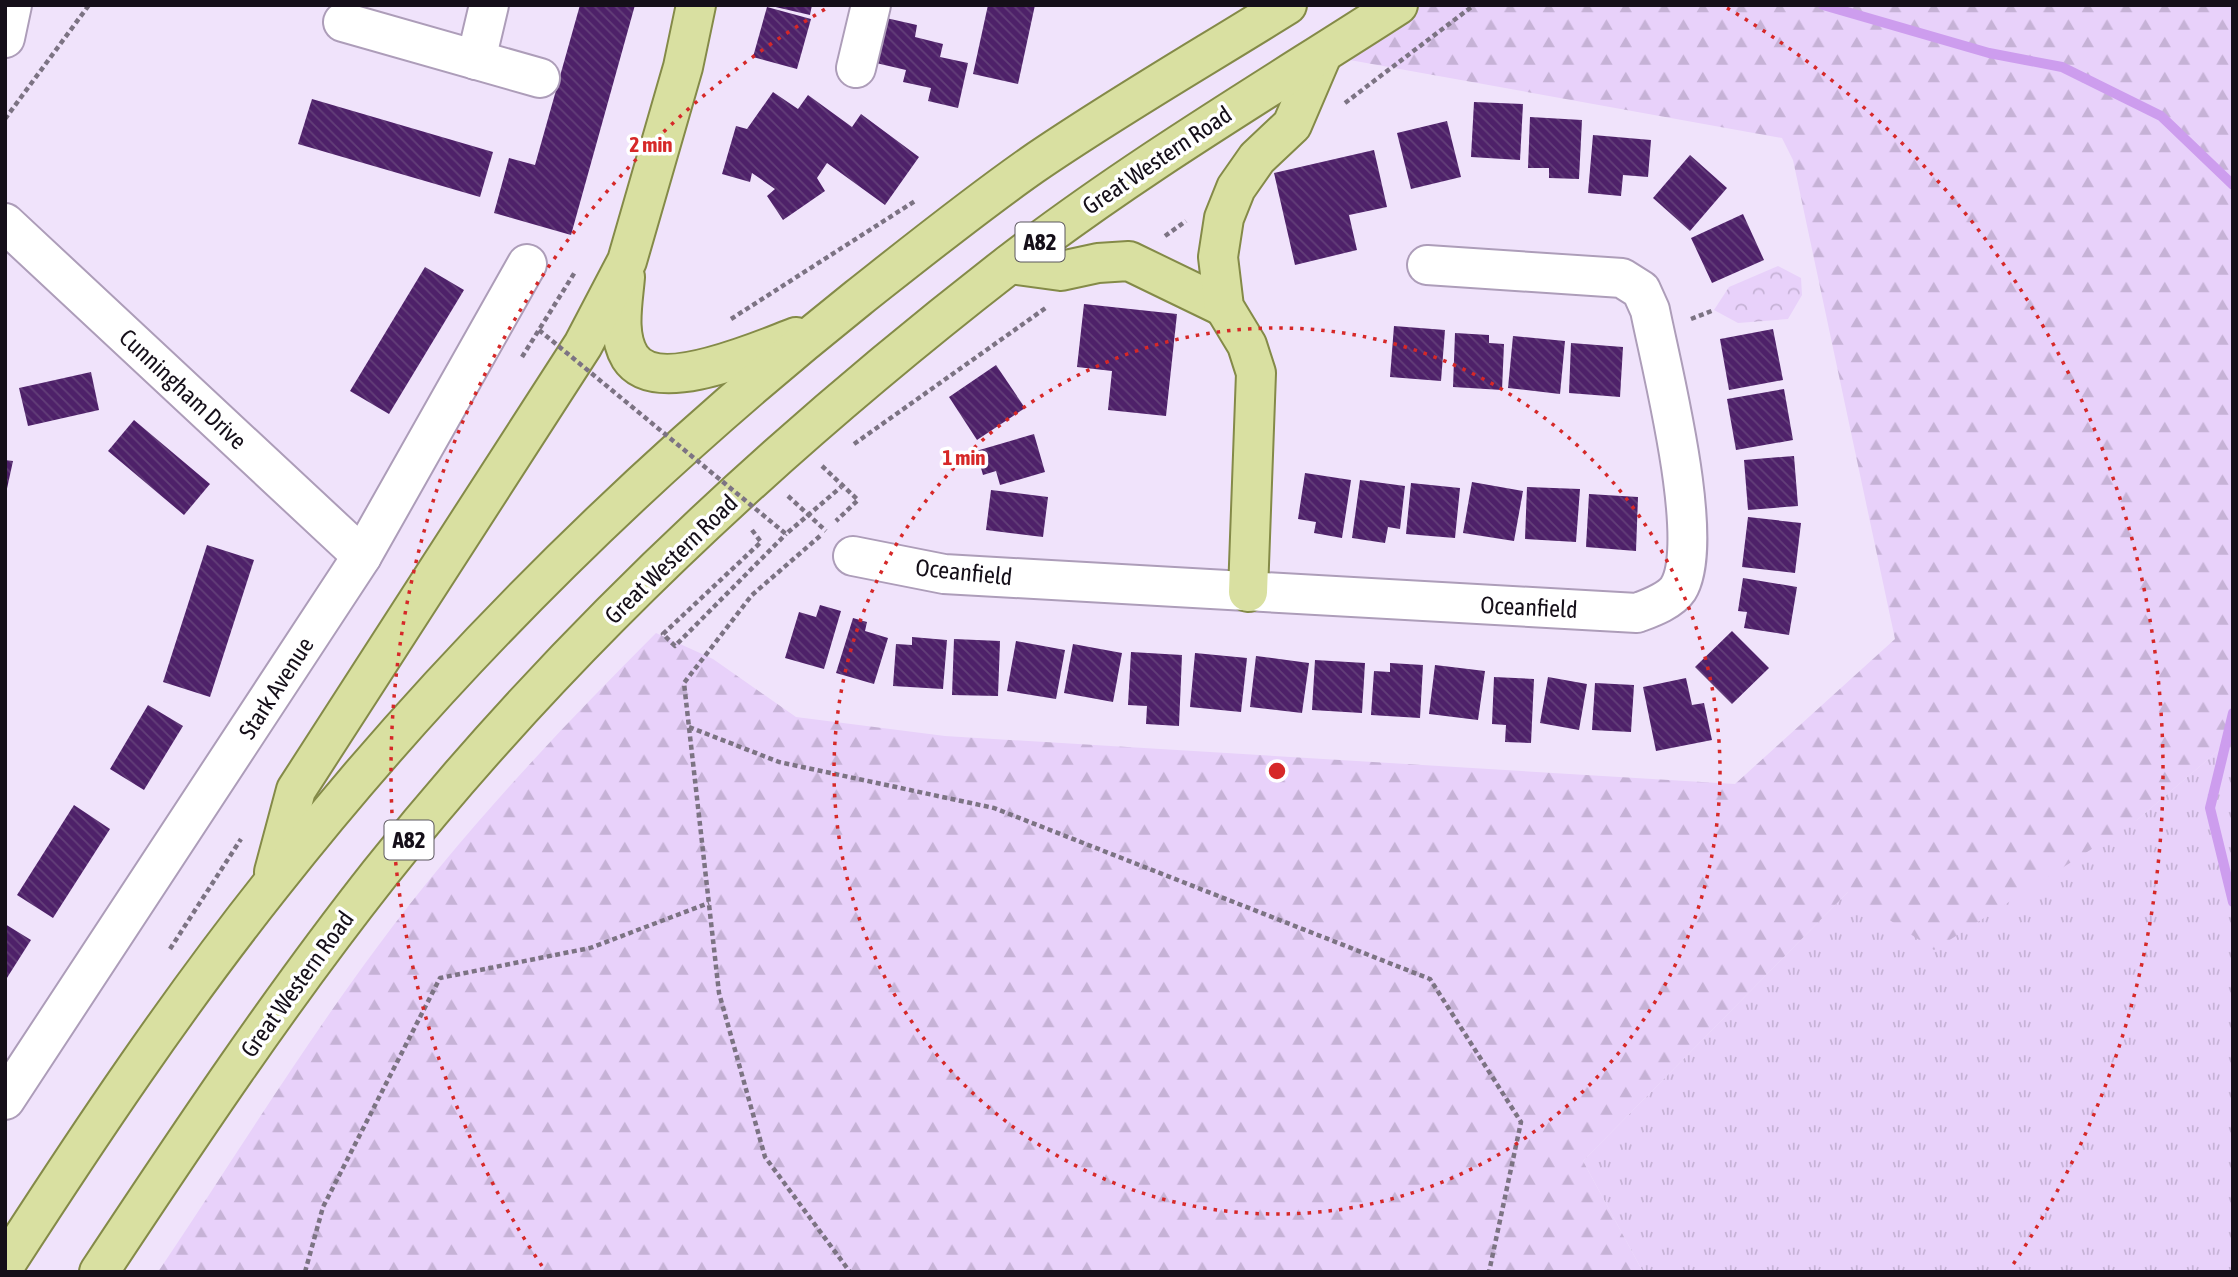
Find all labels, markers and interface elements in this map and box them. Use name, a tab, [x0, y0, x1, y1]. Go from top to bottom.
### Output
street label: Great Western Road	[1078, 100, 1236, 220]
text: 2 min	[630, 132, 672, 156]
road number: A82	[1016, 222, 1064, 262]
street label: Cunningham Drive	[114, 324, 252, 454]
text: 1 min	[943, 445, 985, 469]
street label: Great Western Road	[599, 489, 743, 629]
street label: Oceanfield	[914, 553, 1014, 591]
street label: Oceanfield	[1480, 591, 1578, 623]
street label: Stark Avenue	[233, 632, 319, 744]
centre of rings	[1265, 759, 1289, 783]
road number: A82	[384, 820, 434, 860]
street label: Great Western Road	[235, 906, 359, 1062]

